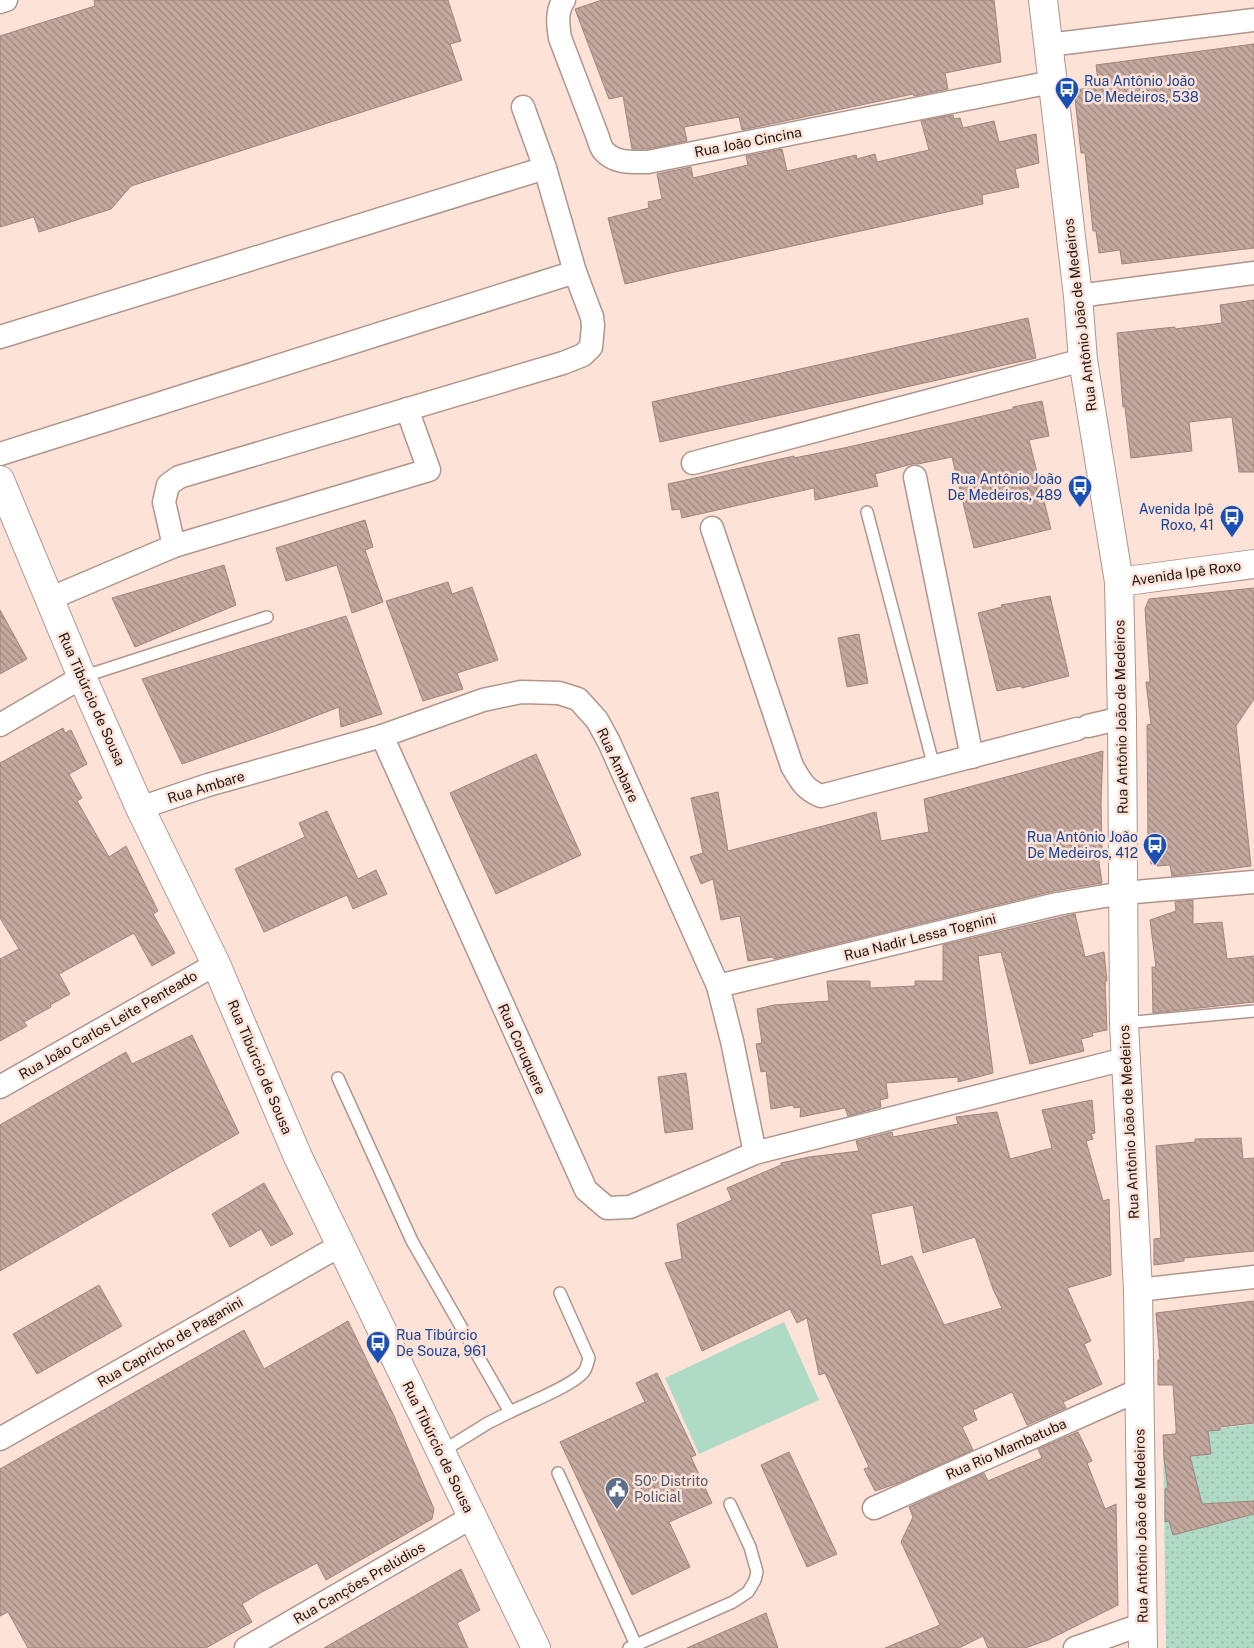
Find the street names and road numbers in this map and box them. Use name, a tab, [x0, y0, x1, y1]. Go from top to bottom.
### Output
street label: Rua João Cincina	[693, 124, 803, 160]
street label: Rua Antônio João de Medeiros	[1060, 218, 1100, 412]
street label: Avenida Ipê Roxo	[1130, 557, 1242, 589]
street label: Rua Antônio João de Medeiros	[1111, 620, 1131, 814]
street label: Rua Tibúrcio de Sousa	[55, 630, 129, 768]
street label: Rua Ambare	[594, 725, 642, 805]
street label: Rua Ambare	[165, 768, 247, 806]
street label: Rua Nadir Lessa Tognini	[842, 910, 998, 964]
street label: Rua João Carlos Leite Penteado	[16, 967, 200, 1083]
street label: Rua Tibúrcio de Sousa	[224, 997, 296, 1137]
street label: Rua Coruquere	[495, 1001, 549, 1097]
street label: Rua Antônio João de Medeiros	[1116, 1025, 1142, 1219]
street label: Rua Capricho de Paganini	[94, 1294, 246, 1390]
street label: Rua Tibúrcio de Sousa	[399, 1379, 477, 1515]
street label: Rua Rio Mambatuba	[943, 1415, 1069, 1483]
street label: Rua Antônio João de Medeiros	[1131, 1429, 1151, 1623]
street label: Rua Canções Prelúdios	[290, 1539, 428, 1627]

